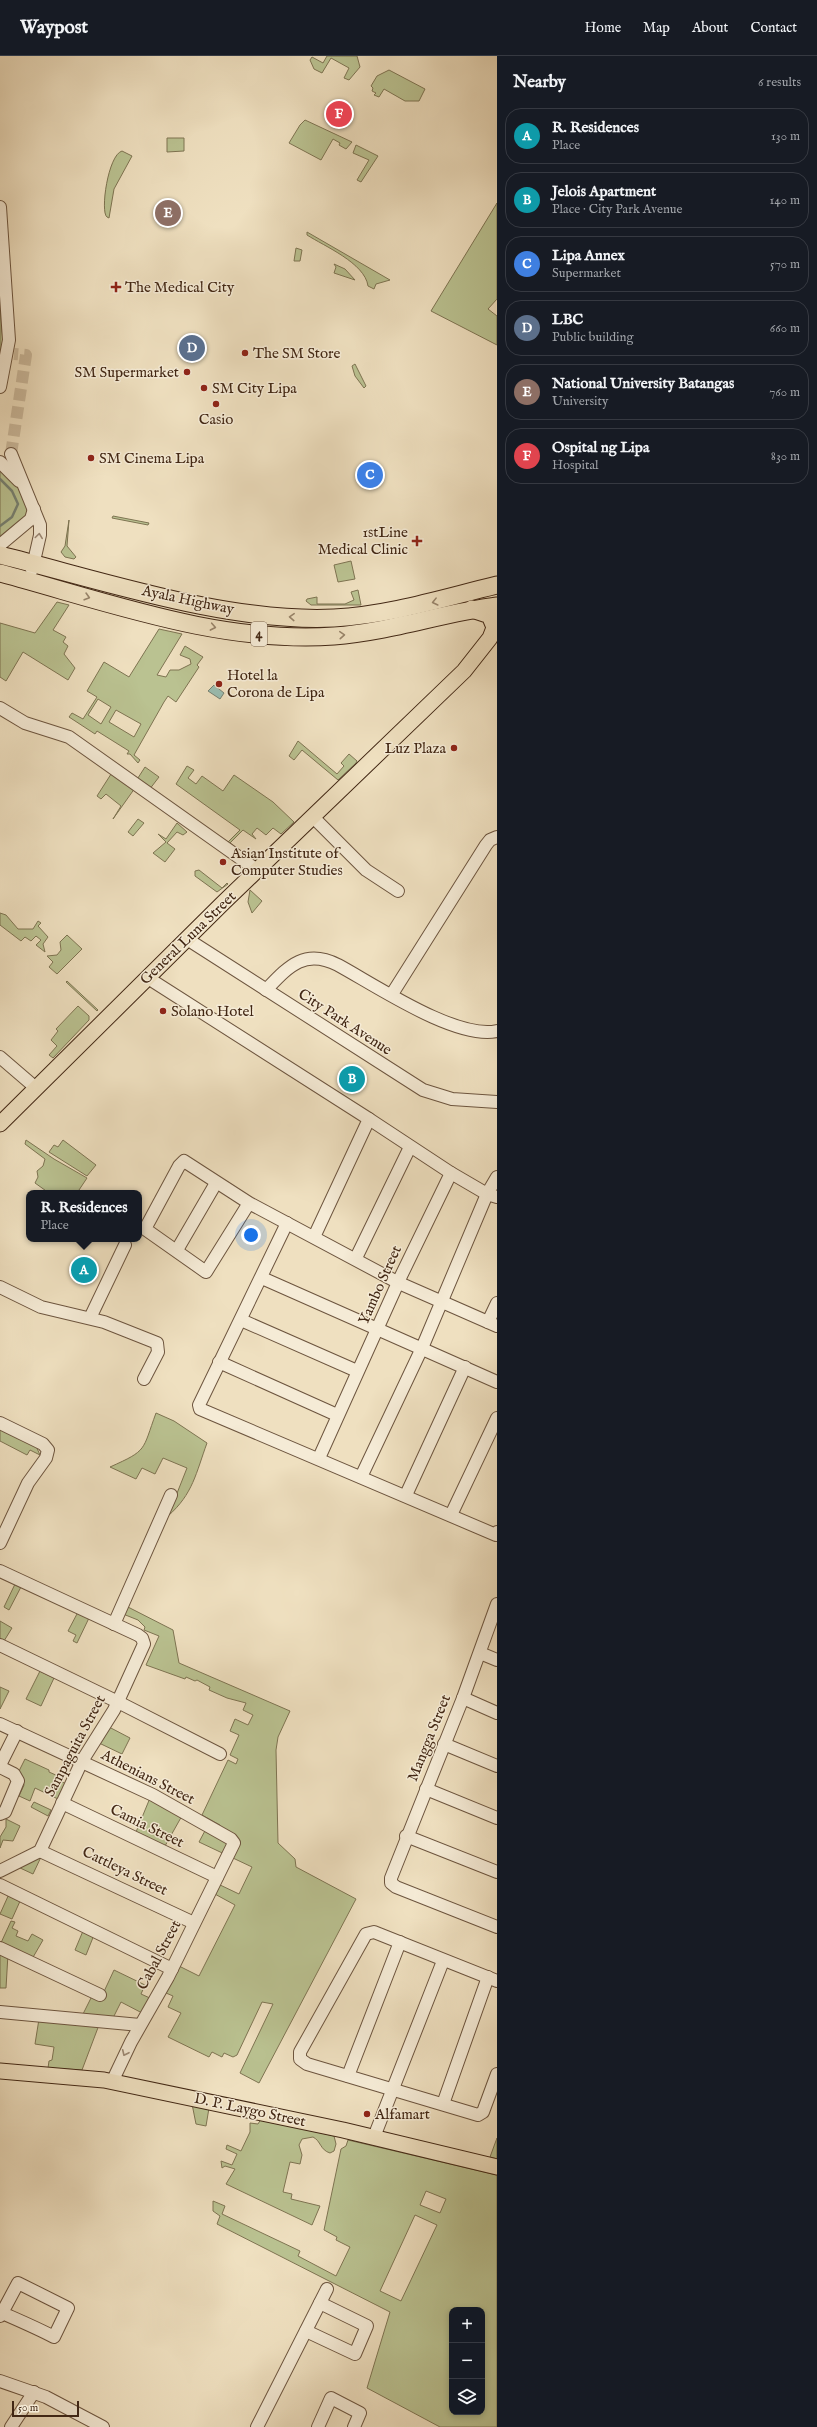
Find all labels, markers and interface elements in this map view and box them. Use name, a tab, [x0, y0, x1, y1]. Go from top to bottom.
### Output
text: Waypost	[20, 16, 88, 40]
text: Home	[585, 19, 621, 37]
text: Map	[643, 19, 670, 37]
text: About	[692, 19, 728, 37]
text: Contact	[750, 19, 797, 37]
text: Nearby	[513, 72, 566, 93]
text: 6 results	[758, 74, 801, 91]
pin: F	[326, 99, 352, 129]
text: R. Residences	[552, 118, 639, 137]
text: A	[523, 128, 531, 145]
text: 130 m	[771, 128, 800, 145]
text: Place	[552, 137, 580, 154]
text: Jelois Apartment	[552, 182, 656, 201]
text: B	[523, 192, 531, 209]
text: 140 m	[770, 192, 800, 209]
pin: E	[155, 198, 181, 228]
text: Place · City Park Avenue	[552, 201, 682, 218]
text: Lipa Annex	[552, 246, 625, 265]
text: C	[522, 256, 532, 273]
text: 570 m	[770, 256, 800, 273]
text: Supermarket	[552, 265, 621, 282]
place label: The Medical City	[125, 278, 235, 297]
marker: The Medical City	[110, 281, 122, 293]
text: LBC	[552, 310, 583, 329]
text: D	[522, 320, 532, 337]
text: 660 m	[770, 320, 800, 337]
text: Public building	[552, 329, 634, 346]
pin: D	[179, 333, 205, 363]
place label: The SM Store	[253, 344, 341, 363]
marker: The SM Store	[240, 348, 250, 358]
place label: SM Supermarket	[74, 363, 179, 382]
marker: SM Supermarket	[182, 367, 192, 377]
text: National University Batangas	[552, 374, 734, 393]
place label: SM City Lipa	[212, 379, 297, 398]
marker: SM City Lipa	[199, 383, 209, 393]
text: E	[522, 384, 532, 401]
text: 760 m	[769, 384, 800, 401]
text: University	[552, 393, 608, 410]
marker: Casio	[211, 399, 221, 409]
place label: Casio	[199, 410, 233, 429]
text: Ospital ng Lipa	[552, 438, 649, 457]
text: F	[523, 448, 531, 465]
text: 830 m	[771, 448, 800, 465]
place label: SM Cinema Lipa	[99, 449, 205, 468]
marker: SM Cinema Lipa	[86, 453, 96, 463]
text: Hospital	[552, 457, 599, 474]
pin: C	[357, 460, 383, 490]
place label: 1stLine Medical Clinic	[318, 523, 408, 559]
one-way arrow	[34, 533, 43, 539]
marker: 1stLine Medical Clinic	[411, 535, 423, 547]
street label: Ayala Highway	[139, 581, 236, 619]
one-way arrow	[83, 592, 90, 601]
one-way arrow	[431, 597, 438, 605]
one-way arrow	[289, 613, 295, 621]
road number: 4	[251, 622, 267, 646]
one-way arrow	[210, 623, 216, 631]
one-way arrow	[339, 631, 345, 640]
place label: Hotel la Corona de Lipa	[227, 666, 325, 702]
marker: Hotel la Corona de Lipa	[214, 679, 224, 689]
place label: Luz Plaza	[385, 739, 447, 758]
marker: Luz Plaza	[449, 743, 459, 753]
place label: Asian Institute of Computer Studies	[230, 844, 343, 880]
marker: Asian Institute of Computer Studies	[218, 857, 228, 867]
street label: General Luna Street	[136, 887, 240, 989]
street label: City Park Avenue	[294, 985, 396, 1059]
place label: Solano Hotel	[171, 1002, 254, 1021]
marker: Solano Hotel	[158, 1006, 168, 1016]
pin: B	[339, 1064, 365, 1094]
popup	[26, 1190, 142, 1242]
text: R. Residences	[41, 1198, 127, 1217]
text: Place	[41, 1217, 69, 1234]
your location	[241, 1225, 261, 1245]
street label: Yambo Street	[354, 1243, 406, 1327]
pin: A	[71, 1255, 97, 1285]
street label: Sampaguita Street	[40, 1692, 110, 1800]
street label: Mangga Street	[403, 1692, 455, 1784]
street label: Athenians Street	[97, 1745, 198, 1809]
street label: Camia Street	[107, 1800, 187, 1852]
street label: Cattleya Street	[79, 1842, 171, 1900]
street label: Cabal Street	[133, 1917, 185, 1993]
one-way arrow	[122, 2049, 130, 2056]
street label: D. P. Laygo Street	[192, 2089, 308, 2131]
place label: Alfamart	[374, 2105, 430, 2124]
marker: Alfamart	[362, 2109, 372, 2119]
map controls	[449, 2307, 485, 2415]
button: +	[449, 2307, 485, 2343]
button: −	[449, 2343, 485, 2379]
button: layers	[449, 2379, 485, 2415]
scale bar	[12, 2399, 79, 2418]
text: 50 m	[18, 2401, 38, 2415]

